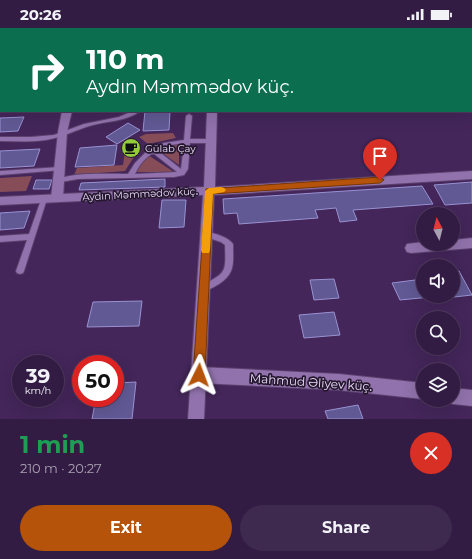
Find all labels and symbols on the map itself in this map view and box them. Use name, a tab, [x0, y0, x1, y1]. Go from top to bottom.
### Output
cafe icon: Gülab Çay	[120, 137, 142, 159]
pin	[363, 139, 397, 180]
place label: Gülab Çay	[145, 142, 196, 155]
street label: Aydın Məmmədov küç.	[82, 184, 198, 204]
north arrow	[416, 207, 460, 251]
position arrow	[178, 354, 220, 396]
speed limit sign: 50	[72, 355, 124, 407]
street label: Mahmud Əliyev küç.	[249, 370, 373, 394]

